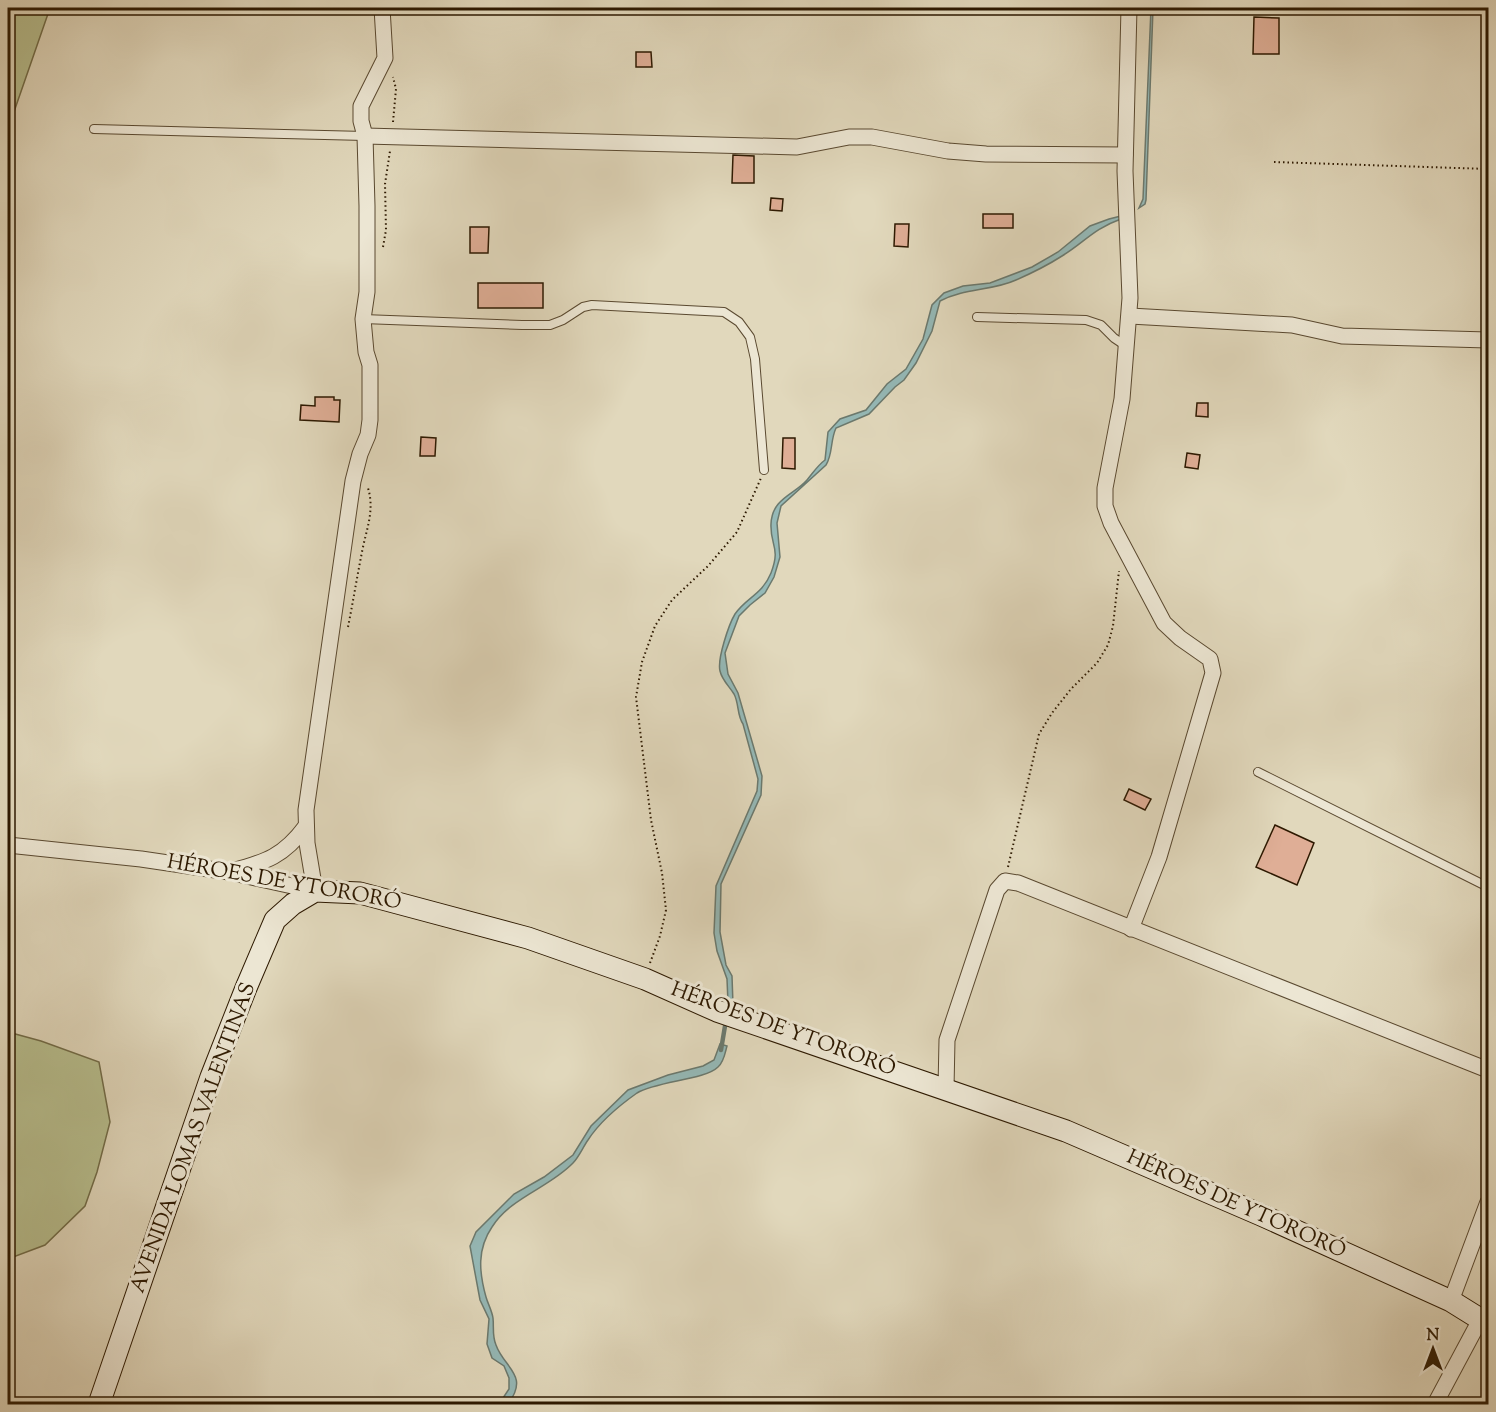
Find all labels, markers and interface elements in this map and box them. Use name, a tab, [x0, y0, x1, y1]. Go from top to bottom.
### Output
street label: HÉROES DE YTORORÓ	[164, 848, 404, 918]
street label: HÉROES DE YTORORÓ	[666, 975, 900, 1085]
street label: AVENIDA LOMAS VALENTINAS	[124, 979, 264, 1297]
street label: HÉROES DE YTORORÓ	[1121, 1143, 1351, 1267]
north arrow	[1403, 1319, 1463, 1379]
text: N	[1427, 1325, 1440, 1348]

